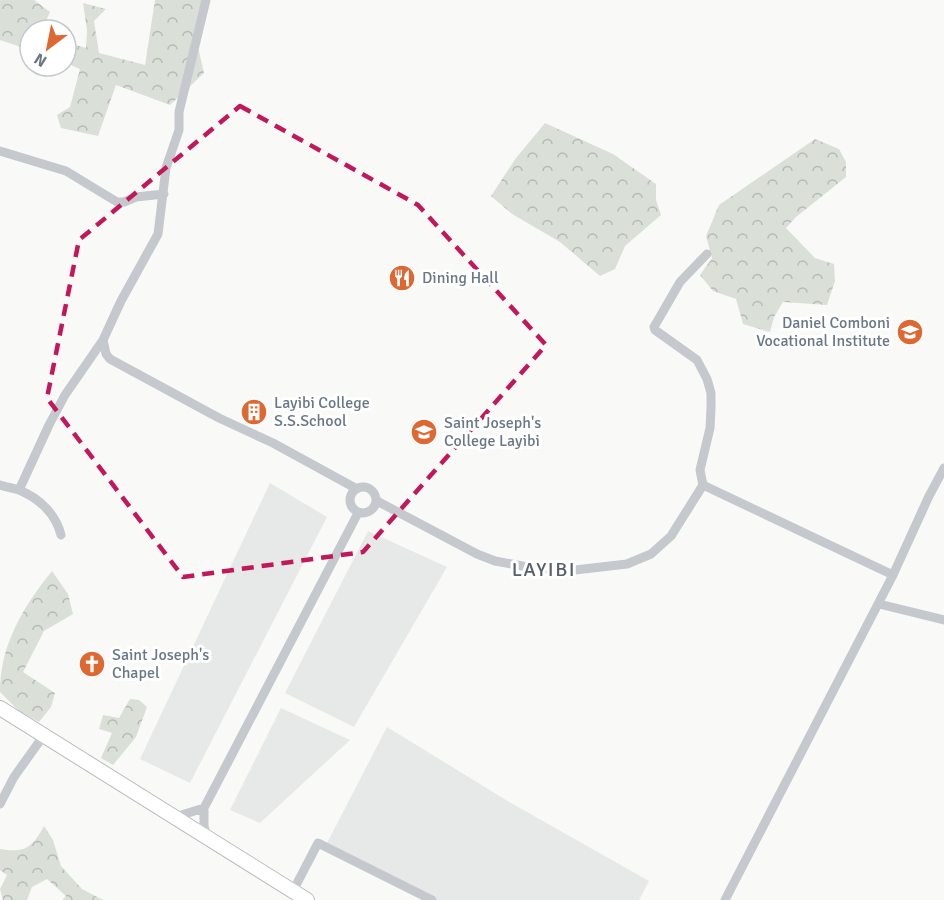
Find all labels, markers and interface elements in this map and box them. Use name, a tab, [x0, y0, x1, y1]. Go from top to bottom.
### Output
north arrow	[18, 18, 78, 78]
text: N	[31, 48, 51, 71]
restaurant icon: Dining Hall	[387, 263, 417, 293]
place label: Dining Hall	[422, 268, 499, 288]
place label: Daniel Comboni Vocational Institute	[756, 313, 890, 351]
school or university icon: Daniel Comboni Vocational Institute	[895, 317, 925, 347]
place label: Layibi College S.S.School	[274, 393, 370, 431]
building icon: Layibi College S.S.School	[239, 397, 269, 427]
place label: Saint Joseph's College Layibi	[444, 413, 541, 451]
school or university icon: Saint Joseph's College Layibi	[409, 417, 439, 447]
district label: LAYIBI	[512, 557, 576, 582]
place label: Saint Joseph's Chapel	[112, 645, 209, 683]
church icon: Saint Joseph's Chapel	[77, 649, 107, 679]

